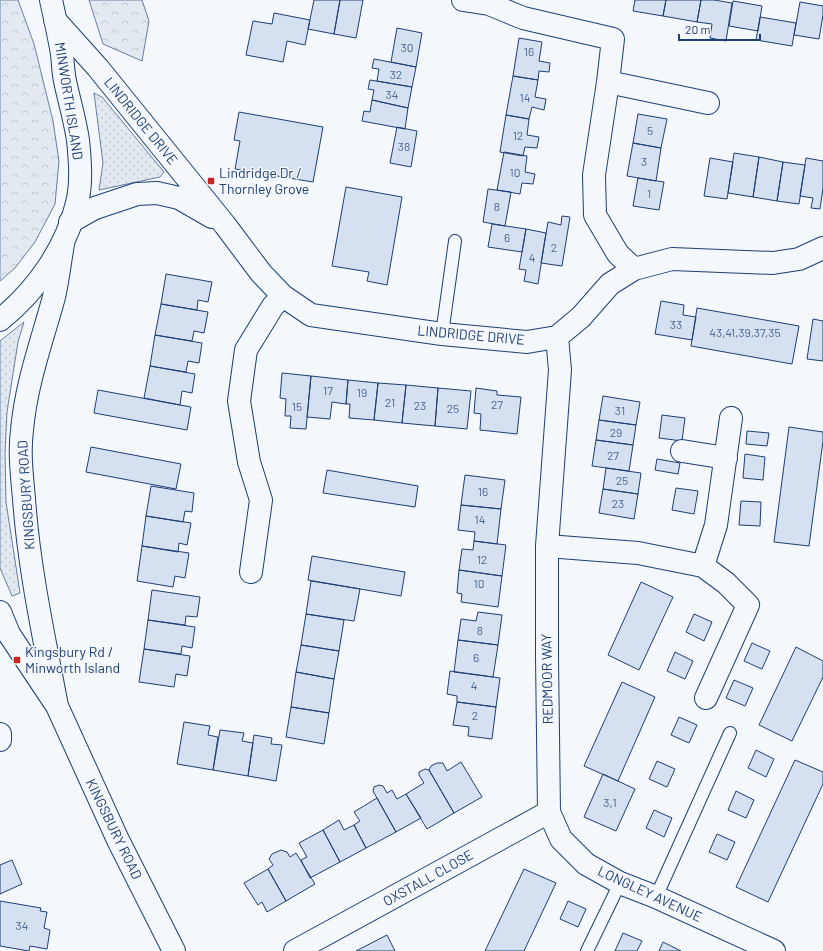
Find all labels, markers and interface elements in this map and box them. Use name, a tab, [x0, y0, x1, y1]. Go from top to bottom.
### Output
scale bar	[679, 16, 760, 42]
text: 20 m	[685, 22, 711, 36]
house number: 30	[401, 40, 413, 54]
street label: MINWORTH ISLAND	[52, 41, 87, 161]
house number: 16	[524, 44, 534, 58]
house number: 32	[390, 67, 402, 81]
street label: LINDRIDGE DRIVE	[101, 74, 182, 168]
house number: 34	[386, 87, 398, 101]
house number: 14	[520, 90, 530, 104]
house number: 5	[647, 123, 653, 137]
house number: 12	[513, 128, 523, 142]
house number: 38	[398, 139, 410, 153]
house number: 3	[641, 154, 647, 168]
place label: Lindridge Dr / Thornley Grove	[219, 164, 309, 197]
house number: 10	[510, 165, 520, 179]
marker: Lindridge Dr / Thornley Grove	[206, 176, 216, 186]
house number: 1	[647, 186, 651, 200]
house number: 8	[494, 199, 500, 213]
house number: 6	[504, 230, 510, 244]
house number: 2	[551, 240, 557, 254]
house number: 4	[529, 250, 535, 264]
house number: 33	[670, 317, 682, 331]
street label: LINDRIDGE DRIVE	[417, 321, 525, 348]
house number: 43,41,39,37,35	[709, 325, 781, 339]
house number: 17	[323, 383, 333, 397]
house number: 19	[357, 385, 367, 399]
house number: 21	[385, 395, 395, 409]
house number: 27	[491, 397, 503, 411]
house number: 23	[414, 398, 426, 412]
house number: 15	[292, 399, 302, 413]
house number: 25	[447, 401, 459, 415]
house number: 31	[615, 403, 625, 417]
house number: 29	[610, 425, 622, 439]
street label: KINGSBURY ROAD	[13, 440, 38, 550]
house number: 27	[607, 448, 619, 462]
house number: 25	[616, 473, 628, 487]
house number: 16	[478, 484, 488, 498]
house number: 23	[612, 496, 624, 510]
house number: 14	[475, 512, 485, 526]
house number: 12	[477, 552, 487, 566]
house number: 10	[474, 576, 484, 590]
house number: 8	[477, 623, 483, 637]
street label: REDMOOR WAY	[537, 633, 556, 725]
place label: Kingsbury Rd / Minworth Island	[25, 643, 120, 676]
house number: 6	[473, 650, 479, 664]
marker: Kingsbury Rd / Minworth Island	[12, 655, 22, 665]
house number: 4	[471, 678, 477, 692]
house number: 2	[472, 708, 478, 722]
street label: KINGSBURY ROAD	[83, 776, 146, 882]
house number: 3,1	[603, 795, 617, 809]
street label: OXSTALL CLOSE	[380, 846, 476, 909]
street label: LONGLEY AVENUE	[595, 862, 705, 925]
house number: 34	[16, 918, 28, 932]

